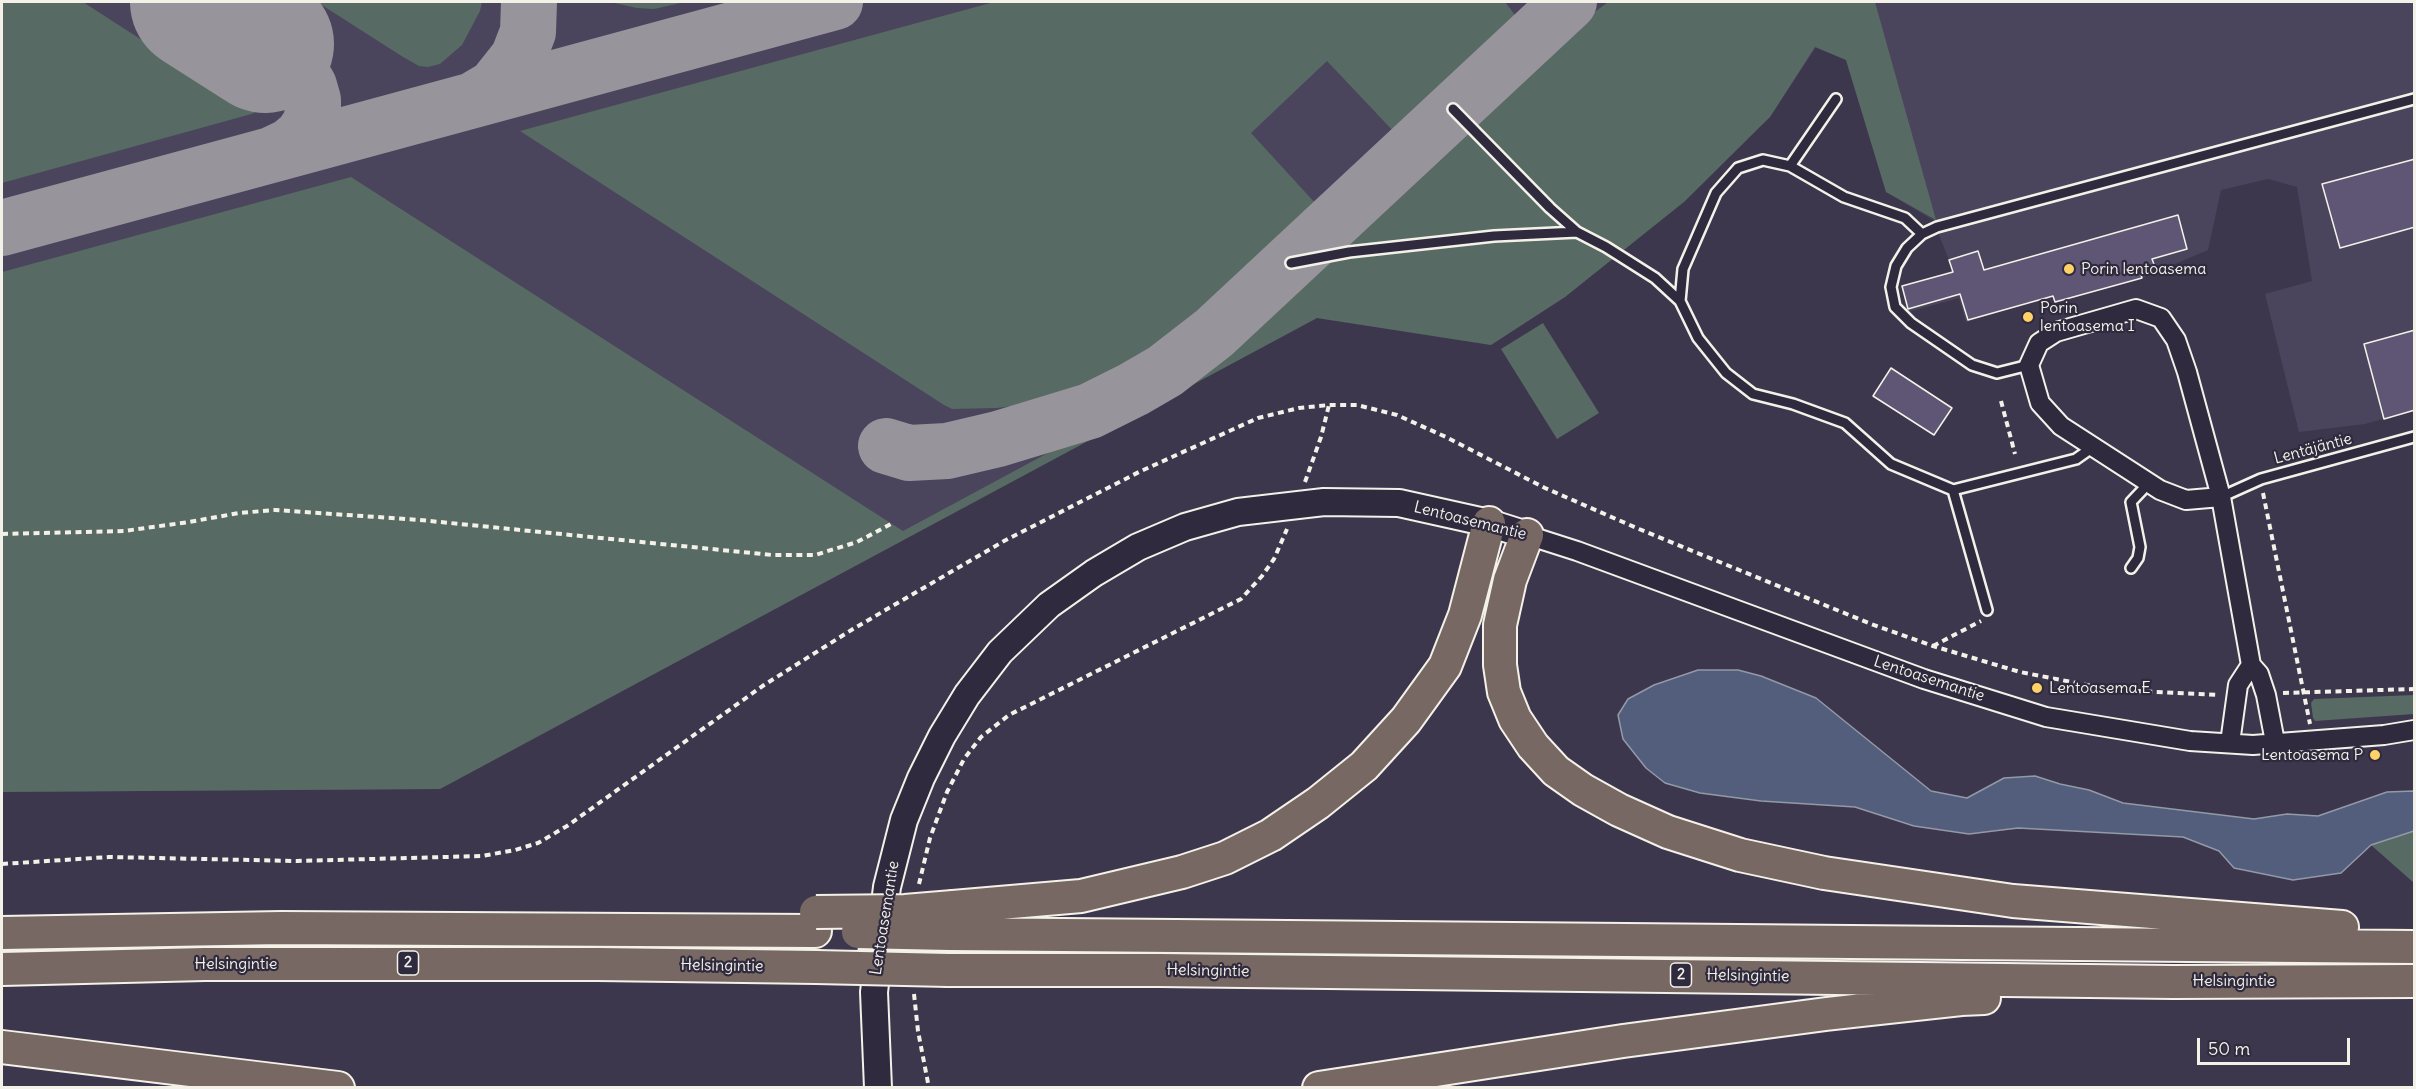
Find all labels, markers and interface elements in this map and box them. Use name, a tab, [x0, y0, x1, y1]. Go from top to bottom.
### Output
place label: Porin lentoasema	[2081, 259, 2206, 279]
marker: Porin lentoasema	[2062, 262, 2076, 276]
place label: Porin lentoasema I	[2040, 298, 2135, 336]
marker: Porin lentoasema I	[2021, 310, 2035, 324]
street label: Lentäjäntie	[2272, 429, 2354, 469]
street label: Lentoasemantie	[1412, 498, 1528, 544]
street label: Lentoasemantie	[1871, 652, 1987, 706]
place label: Lentoasema E	[2049, 678, 2151, 698]
marker: Lentoasema E	[2030, 681, 2044, 695]
place label: Lentoasema P	[2261, 745, 2363, 765]
marker: Lentoasema P	[2368, 748, 2382, 762]
street label: Lentoasemantie	[867, 860, 903, 976]
road number: 2	[398, 951, 418, 975]
street label: Helsingintie	[195, 954, 277, 974]
street label: Helsingintie	[680, 956, 764, 976]
street label: Helsingintie	[1166, 961, 1250, 981]
road number: 2	[1670, 963, 1692, 987]
street label: Helsingintie	[1706, 966, 1790, 986]
street label: Helsingintie	[2193, 971, 2275, 991]
scale bar	[2200, 1026, 2353, 1064]
text: 50 m	[2208, 1037, 2250, 1060]

